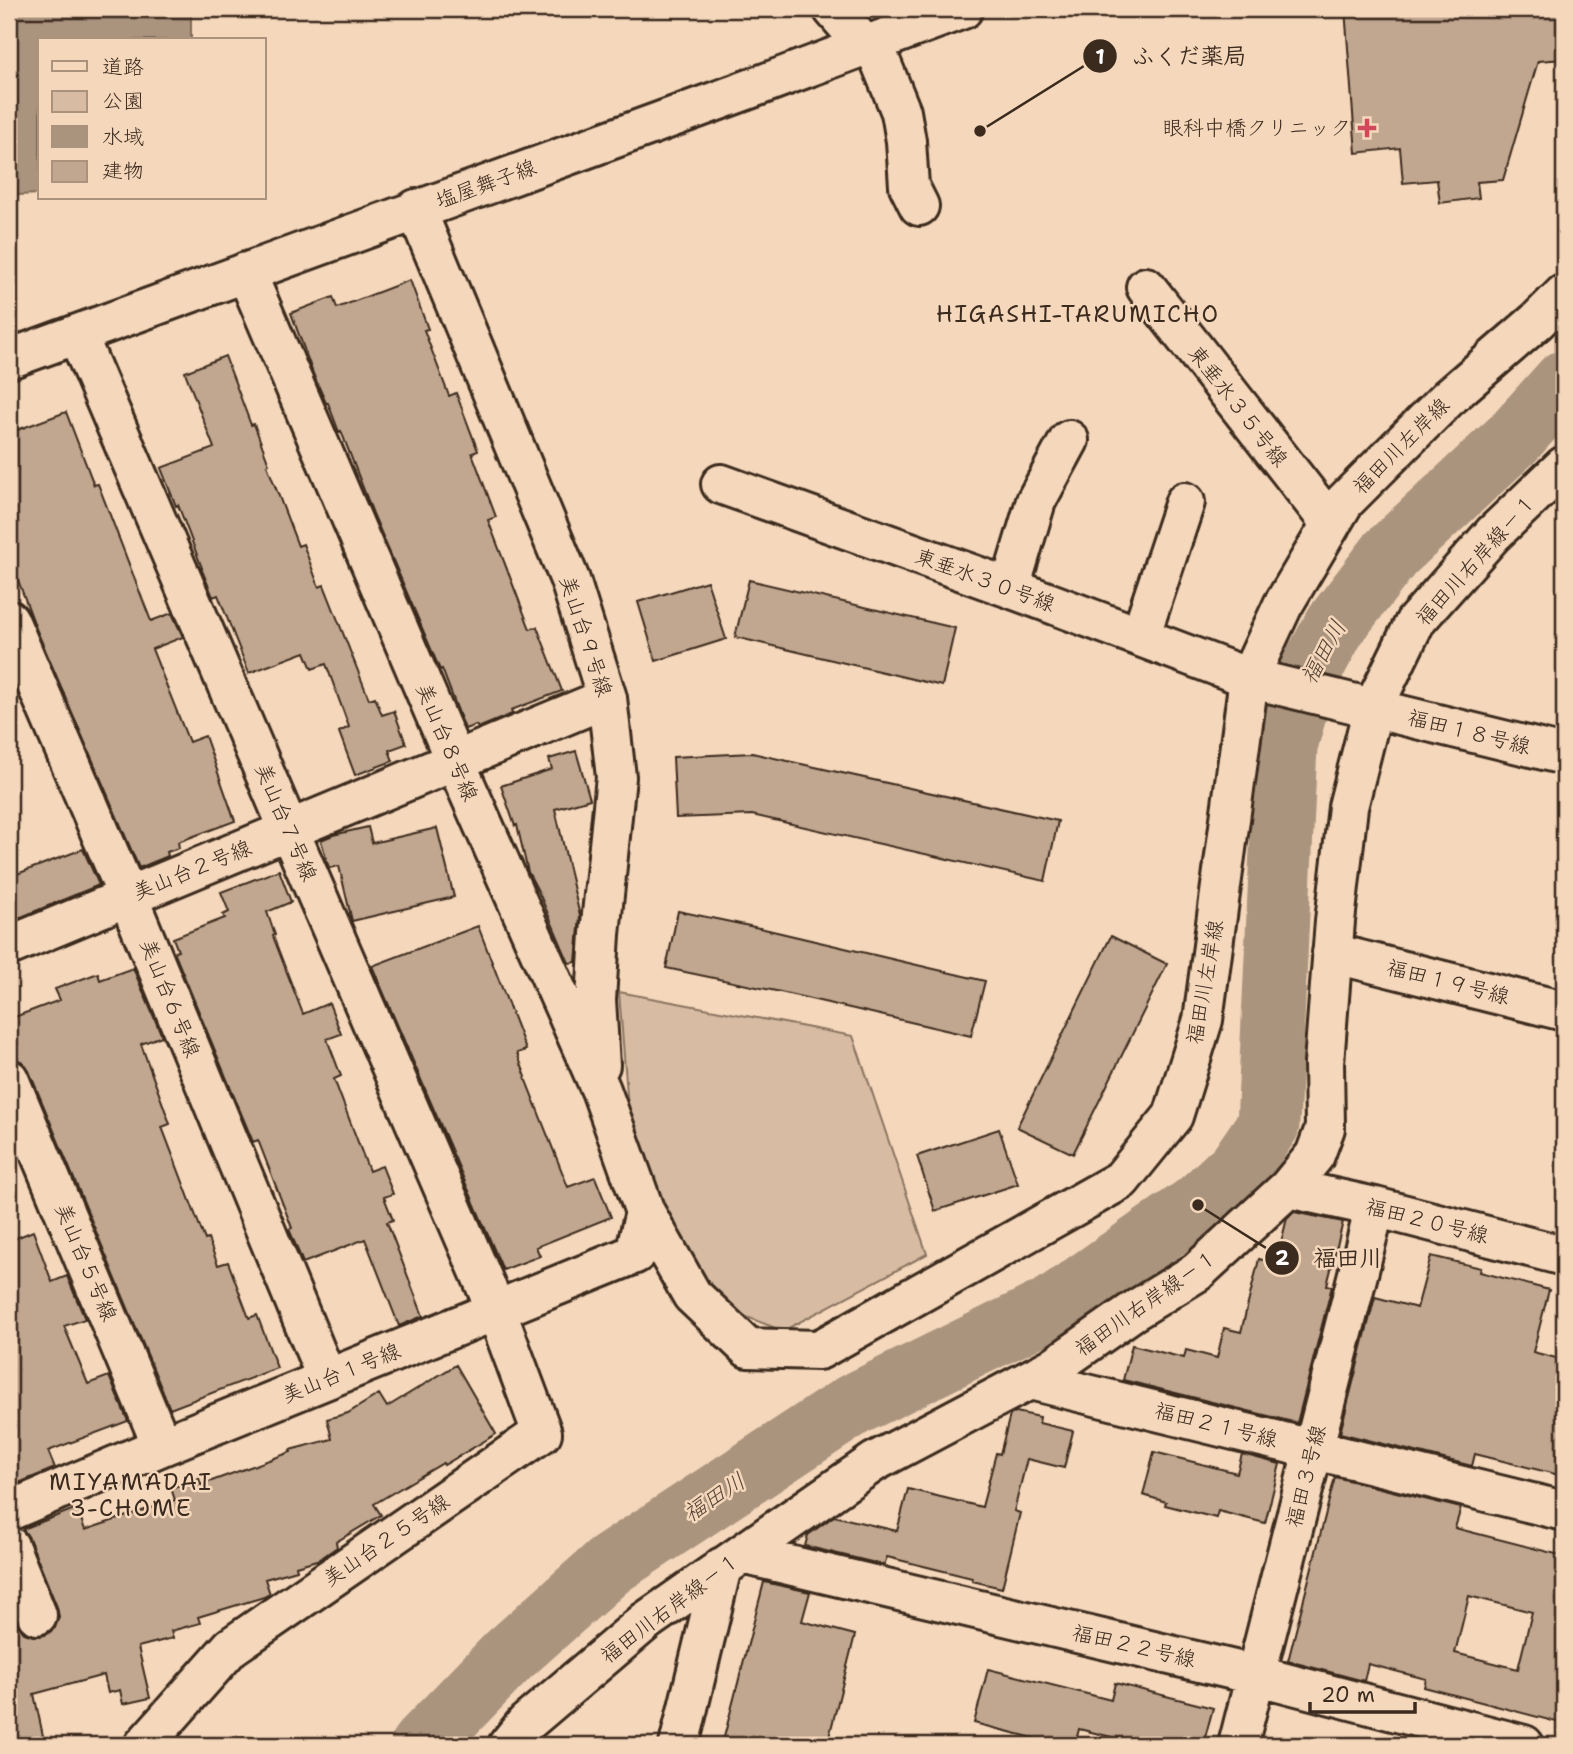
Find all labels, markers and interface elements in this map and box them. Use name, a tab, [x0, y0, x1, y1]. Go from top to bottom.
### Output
callout: ふくだ薬局	[1082, 34, 1260, 78]
legend	[38, 38, 266, 200]
text: ふくだ薬局	[1132, 41, 1247, 71]
text: 1	[1095, 43, 1105, 71]
text: 道路	[102, 53, 144, 81]
text: 公園	[102, 87, 144, 115]
place label: 眼科中橋クリニック	[1162, 114, 1351, 142]
marker: 眼科中橋クリニック	[1357, 118, 1377, 138]
text: 水域	[102, 123, 144, 151]
street label: 塩屋舞子線	[432, 153, 540, 215]
text: 建物	[102, 157, 144, 185]
district label: HIGASHI-TARUMICHO	[936, 299, 1220, 329]
street label: 東垂水３５号線	[1182, 339, 1294, 473]
street label: 福田川左岸線	[1347, 392, 1455, 500]
street label: 福田川右岸線－１	[1409, 488, 1543, 632]
street label: 東垂水３０号線	[911, 542, 1059, 618]
street label: 美山台９号線	[553, 572, 619, 700]
water label: 福田川	[1293, 615, 1353, 689]
street label: 美山台８号線	[409, 679, 485, 805]
street label: 福田１８号線	[1404, 703, 1534, 761]
street label: 美山台７号線	[248, 759, 324, 885]
street label: 美山台２号線	[128, 833, 256, 907]
street label: 福田川左岸線	[1180, 918, 1230, 1046]
street label: 美山台６号線	[133, 934, 207, 1062]
street label: 福田１９号線	[1383, 953, 1513, 1011]
street label: 福田２０号線	[1362, 1192, 1492, 1250]
street label: 美山台５号線	[48, 1199, 124, 1325]
callout: 福田川	[1265, 1236, 1397, 1280]
street label: 福田川右岸線－１	[1069, 1243, 1223, 1363]
text: 福田川	[1314, 1243, 1383, 1273]
text: 2	[1275, 1244, 1290, 1272]
street label: 美山台１号線	[277, 1336, 405, 1410]
street label: 福田２１号線	[1151, 1396, 1281, 1454]
street label: 福田３号線	[1280, 1422, 1332, 1530]
water label: 福田川	[677, 1466, 751, 1528]
district label: MIYAMADAI 3-CHOME	[49, 1467, 213, 1523]
street label: 美山台２５号線	[317, 1487, 455, 1593]
street label: 福田川右岸線－１	[594, 1546, 746, 1670]
street label: 福田２２号線	[1069, 1618, 1199, 1674]
scale bar	[1310, 1670, 1416, 1714]
text: 20 m	[1321, 1681, 1375, 1709]

